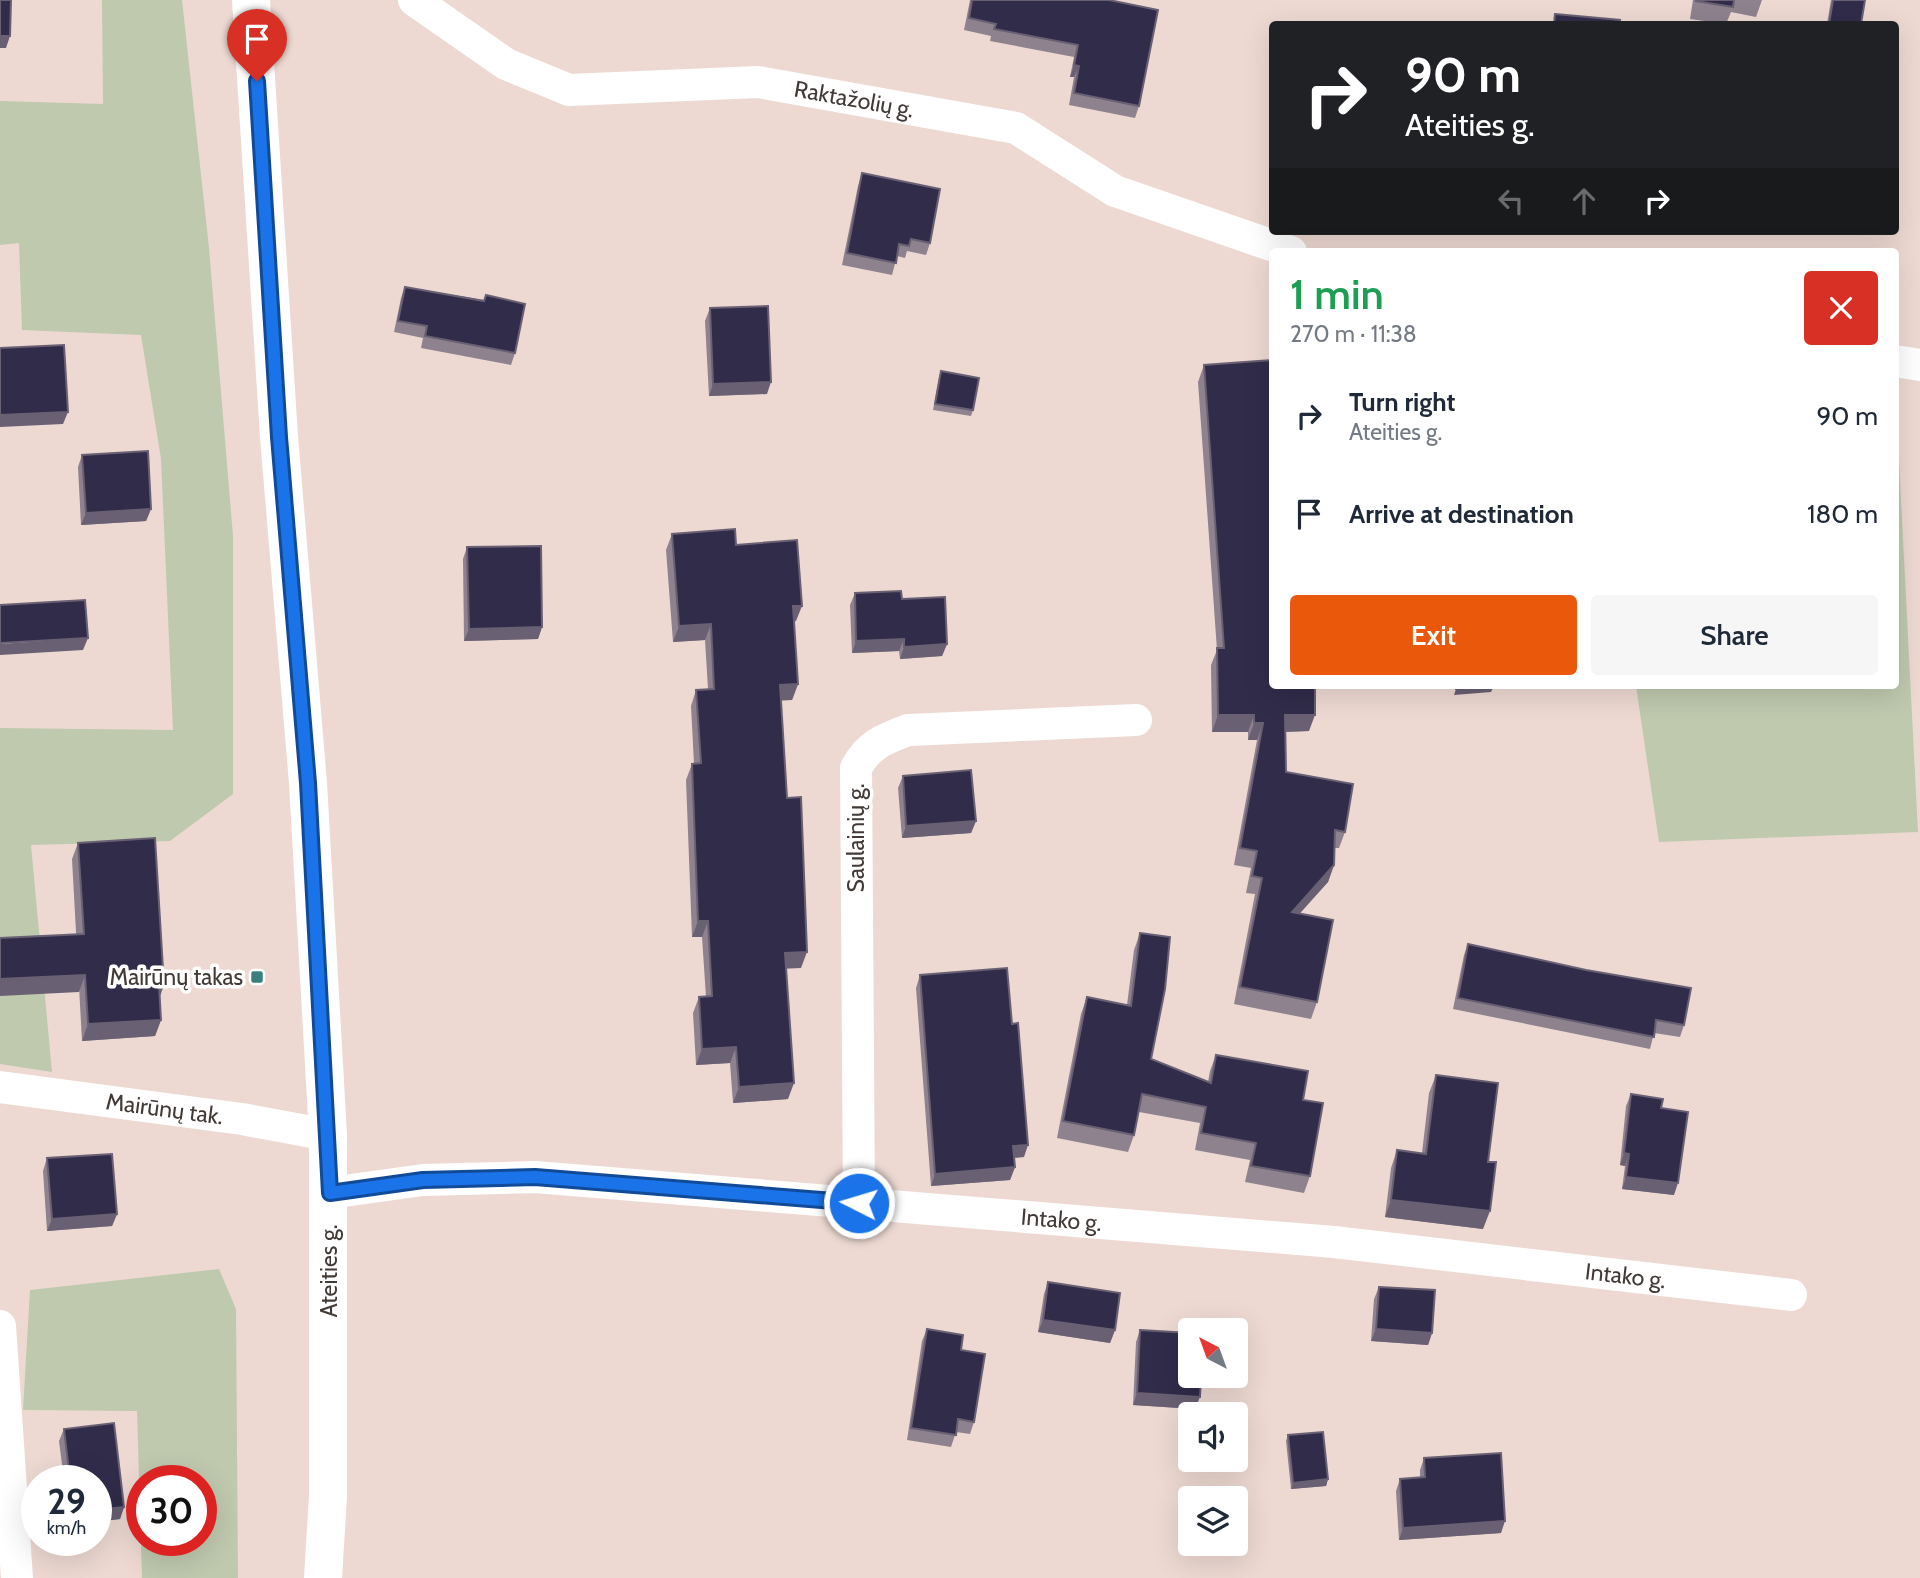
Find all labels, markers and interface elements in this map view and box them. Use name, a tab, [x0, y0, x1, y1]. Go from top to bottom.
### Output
pin	[227, 9, 287, 81]
icon: arrive	[238, 20, 276, 58]
text: 90 m	[1405, 45, 1521, 104]
icon: right	[1290, 49, 1381, 140]
street label: Raktažolių g.	[792, 75, 916, 124]
text: Ateities g.	[1405, 105, 1535, 144]
icon: left	[1492, 182, 1530, 220]
icon: ahead	[1565, 182, 1603, 220]
icon: right	[1638, 182, 1676, 220]
text: 1 min	[1290, 268, 1384, 320]
button: close	[1804, 271, 1878, 345]
text: 270 m · 11:38	[1290, 320, 1417, 348]
text: Turn right	[1349, 386, 1455, 418]
icon: right	[1290, 397, 1328, 435]
text: 90 m	[1816, 400, 1878, 432]
text: Ateities g.	[1349, 418, 1442, 446]
icon: arrive	[1290, 495, 1328, 533]
text: Arrive at destination	[1349, 498, 1574, 530]
text: 180 m	[1807, 498, 1878, 530]
button: Exit	[1290, 595, 1577, 675]
button: Share	[1591, 595, 1878, 675]
street label: Saulainių g.	[842, 783, 870, 893]
place label: Mairūnų takas	[110, 963, 243, 991]
marker: Mairūnų takas	[249, 969, 265, 985]
street label: Mairūnų tak.	[104, 1087, 225, 1130]
position arrow	[822, 1166, 896, 1240]
street label: Intako g.	[1020, 1203, 1103, 1237]
street label: Ateities g.	[315, 1224, 343, 1318]
street label: Intako g.	[1584, 1257, 1667, 1294]
north arrow	[1178, 1318, 1248, 1388]
map controls	[1178, 1318, 1248, 1556]
button: sound	[1178, 1402, 1248, 1472]
speed limit sign: 30	[126, 1465, 217, 1556]
text: 29	[47, 1480, 86, 1523]
button: layers	[1178, 1486, 1248, 1556]
text: km/h	[47, 1517, 86, 1539]

